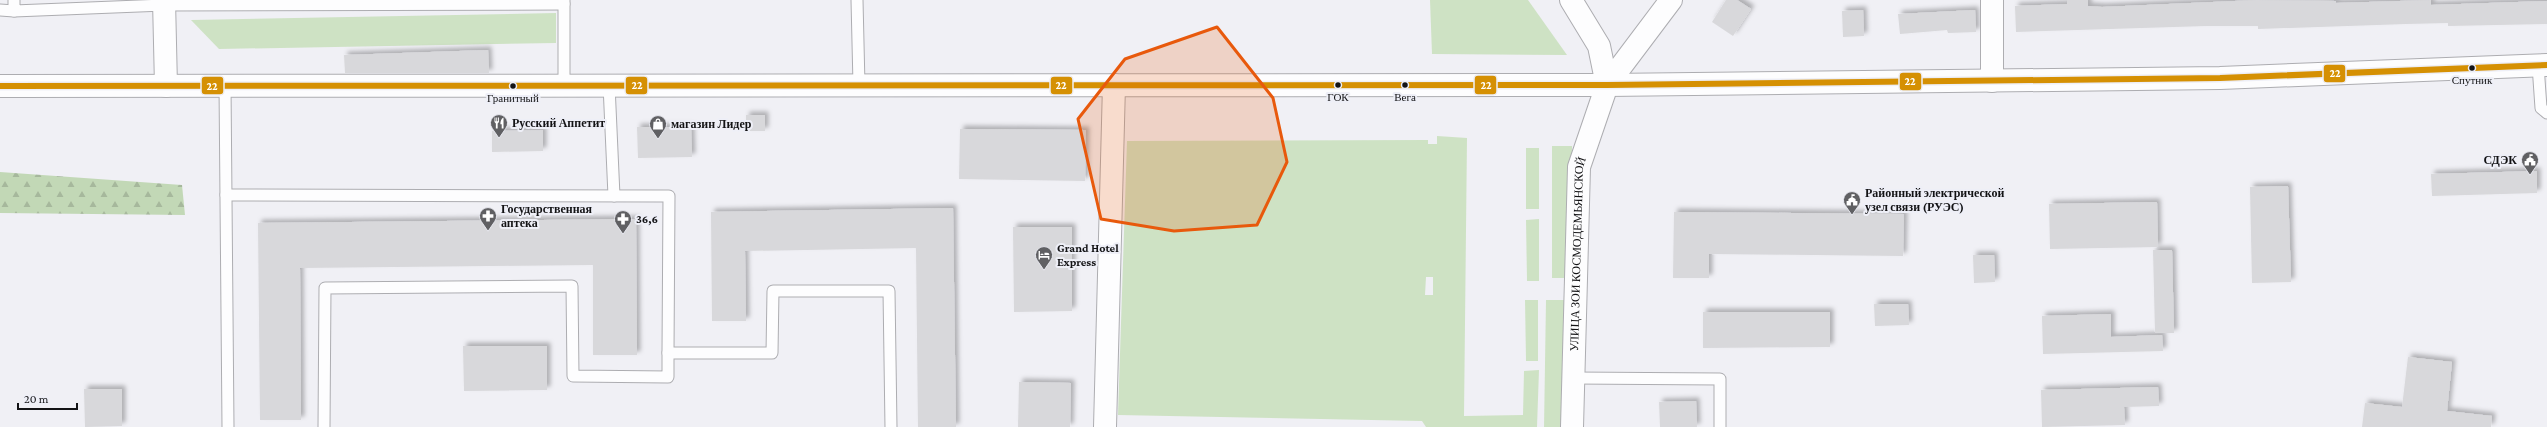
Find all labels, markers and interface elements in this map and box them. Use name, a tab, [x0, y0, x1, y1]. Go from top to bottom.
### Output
marker: Спутник	[2467, 63, 2477, 73]
line badge: 22	[2323, 64, 2346, 83]
text: 22	[2329, 67, 2341, 79]
line badge: 22	[1899, 72, 1922, 91]
place label: Спутник	[2452, 74, 2493, 86]
line badge: 22	[1474, 75, 1497, 95]
text: 22	[1904, 75, 1916, 87]
line badge: 22	[201, 76, 224, 95]
line badge: 22	[625, 76, 648, 95]
line badge: 22	[1050, 76, 1073, 95]
text: 22	[631, 79, 643, 91]
text: 22	[1055, 79, 1067, 91]
text: 22	[1480, 79, 1492, 91]
text: 22	[206, 80, 218, 92]
marker: ГОК	[1333, 80, 1343, 90]
marker: Вега	[1400, 80, 1410, 90]
marker: Гранитный	[508, 81, 518, 91]
place label: ГОК	[1327, 91, 1349, 103]
place label: Вега	[1394, 91, 1416, 103]
place label: Гранитный	[487, 92, 539, 104]
restaurant icon: Русский Аппетит	[489, 113, 509, 138]
shop icon: магазин Лидер	[648, 114, 668, 139]
place label: Русский Аппетит	[512, 116, 605, 130]
place label: магазин Лидер	[671, 117, 752, 131]
public building icon: СДЭК	[2520, 150, 2540, 175]
place label: СДЭК	[2484, 153, 2517, 167]
street label: УЛИЦА ЗОИ КОСМОДЕМЬЯНСКОЙ	[1567, 155, 1589, 352]
place label: Районный электрической узел связи (РУЭС)	[1865, 186, 2005, 214]
public building icon: Районный электрической узел связи (РУЭС)	[1842, 190, 1862, 215]
place label: Государственная аптека	[501, 202, 593, 230]
pharmacy icon: Государственная аптека	[478, 206, 498, 231]
pharmacy icon: 36,6	[613, 209, 633, 234]
place label: 36,6	[636, 212, 658, 226]
place label: Grand Hotel Express	[1057, 241, 1119, 269]
hotel icon: Grand Hotel Express	[1034, 245, 1054, 270]
scale bar	[18, 385, 77, 411]
text: 20 m	[24, 392, 49, 406]

